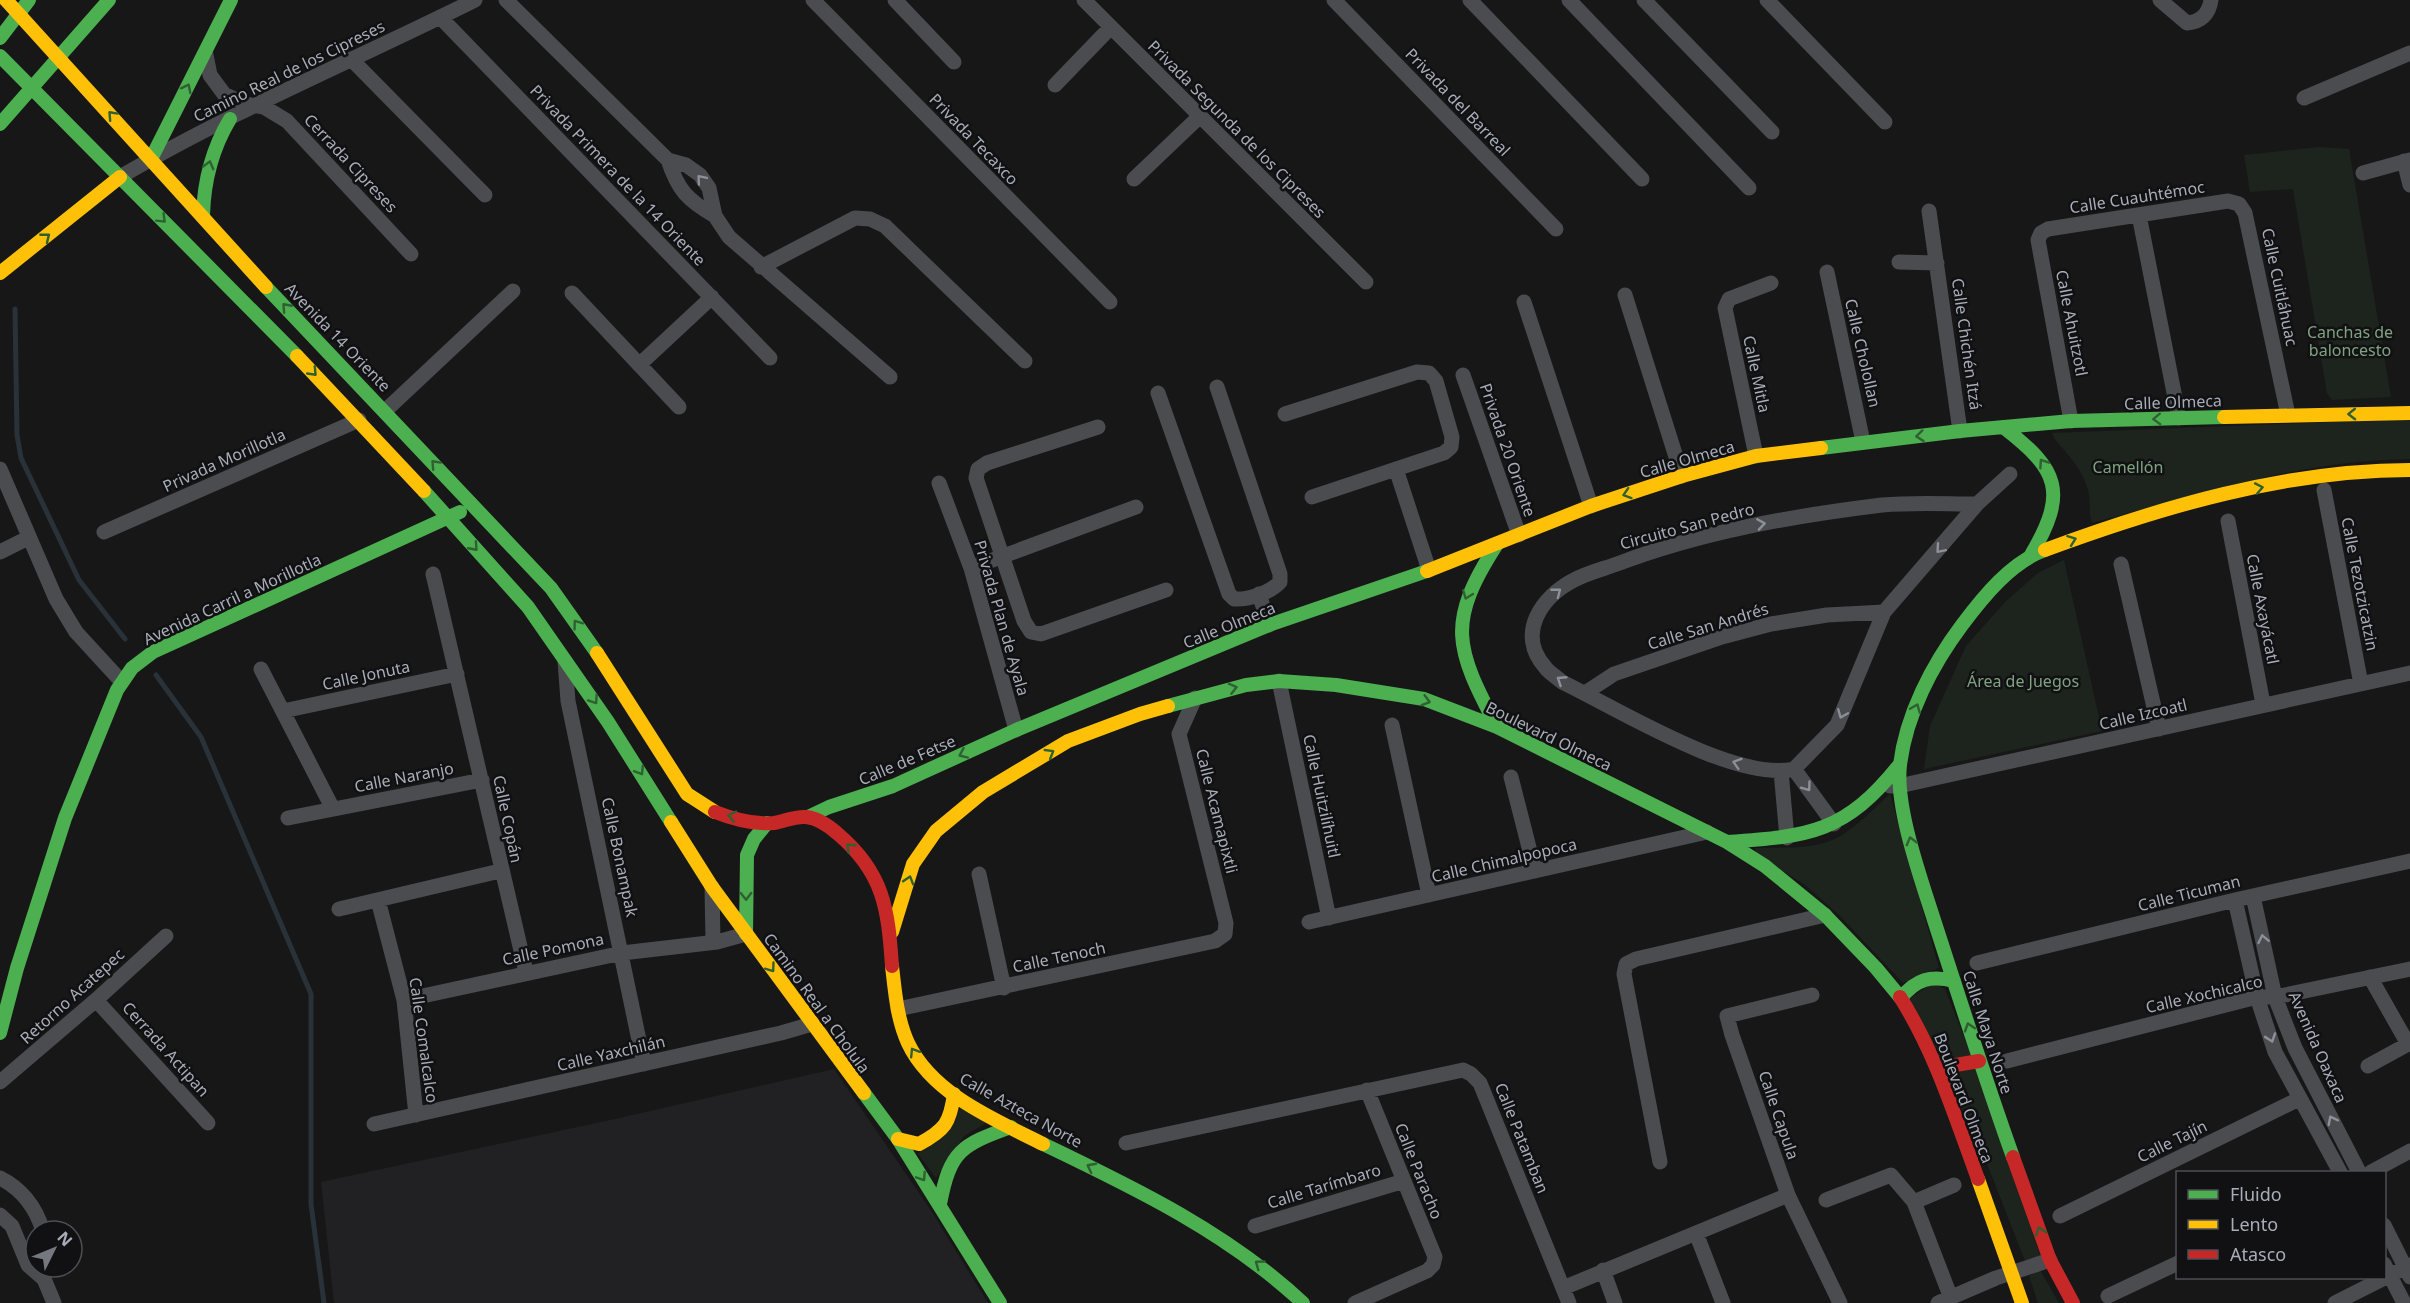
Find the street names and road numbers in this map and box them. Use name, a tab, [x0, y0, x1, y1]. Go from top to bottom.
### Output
street label: Camino Real de los Cipreses	[190, 15, 388, 127]
street label: Privada Segunda de los Cipreses	[1143, 35, 1331, 223]
street label: Privada del Barreal	[1401, 43, 1515, 161]
street label: Privada Primera de la 14 Oriente	[525, 80, 711, 270]
street label: Privada Tecaxco	[925, 88, 1023, 190]
street label: Cerrada Cipreses	[299, 109, 403, 217]
street label: Calle Cuauhtémoc	[2068, 175, 2206, 219]
street label: Calle Cuitláhuac	[2257, 226, 2303, 348]
street label: Calle Ahuitzotl	[2051, 268, 2093, 378]
street label: Calle Chichén Itzá	[1947, 277, 1987, 411]
street label: Avenida 14 Oriente	[280, 278, 396, 396]
street label: Calle Cholollan	[1840, 296, 1886, 410]
street label: Calle Mitla	[1738, 334, 1776, 414]
street label: Privada 20 Oriente	[1475, 380, 1541, 520]
street label: Calle Olmeca	[2124, 389, 2222, 415]
street label: Privada Morillotla	[159, 423, 289, 497]
street label: Calle Olmeca	[1637, 435, 1737, 483]
street label: Circuito San Pedro	[1617, 497, 1757, 555]
street label: Calle Tezotzicatzin	[2336, 515, 2384, 653]
street label: Privada Plan de Ayala	[969, 538, 1035, 698]
street label: Avenida Carril a Morillotla	[139, 548, 325, 650]
street label: Calle Axayácatl	[2242, 552, 2284, 666]
street label: Calle Olmeca	[1180, 596, 1278, 654]
street label: Calle San Andrés	[1645, 597, 1771, 655]
street label: Calle Jonuta	[320, 655, 412, 695]
street label: Calle Izcoatl	[2097, 693, 2189, 735]
street label: Boulevard Olmeca	[1482, 696, 1616, 776]
street label: Calle de Fetse	[855, 730, 959, 790]
street label: Calle Huitzilíhuitl	[1298, 732, 1346, 860]
street label: Calle Acamapixtli	[1191, 746, 1243, 876]
street label: Calle Naranjo	[353, 757, 455, 797]
street label: Calle Copán	[488, 773, 528, 865]
street label: Calle Bonampak	[597, 795, 644, 919]
street label: Calle Chimalpopoca	[1429, 833, 1579, 887]
street label: Calle Ticuman	[2135, 870, 2243, 916]
street label: Calle Pomona	[500, 927, 606, 971]
street label: Camino Real a Cholula	[759, 929, 875, 1077]
street label: Calle Tenoch	[1011, 936, 1107, 978]
street label: Retorno Acatepec	[15, 943, 129, 1049]
street label: Calle Maya Norte	[1958, 967, 2018, 1097]
street label: Calle Xochicalco	[2143, 970, 2265, 1018]
street label: Calle Comalcalco	[404, 976, 444, 1104]
street label: Avenida Oaxaca	[2284, 988, 2352, 1106]
street label: Cerrada Actipan	[118, 997, 214, 1101]
street label: Calle Yaxchilán	[555, 1030, 667, 1076]
street label: Boulevard Olmeca	[1929, 1030, 1999, 1166]
street label: Calle Azteca Norte	[956, 1067, 1086, 1153]
street label: Calle Capula	[1754, 1068, 1804, 1162]
street label: Calle Patamban	[1490, 1079, 1554, 1197]
street label: Calle Tajín	[2133, 1115, 2211, 1167]
street label: Calle Paracho	[1390, 1120, 1448, 1222]
street label: Calle Tarímbaro	[1265, 1158, 1383, 1214]

